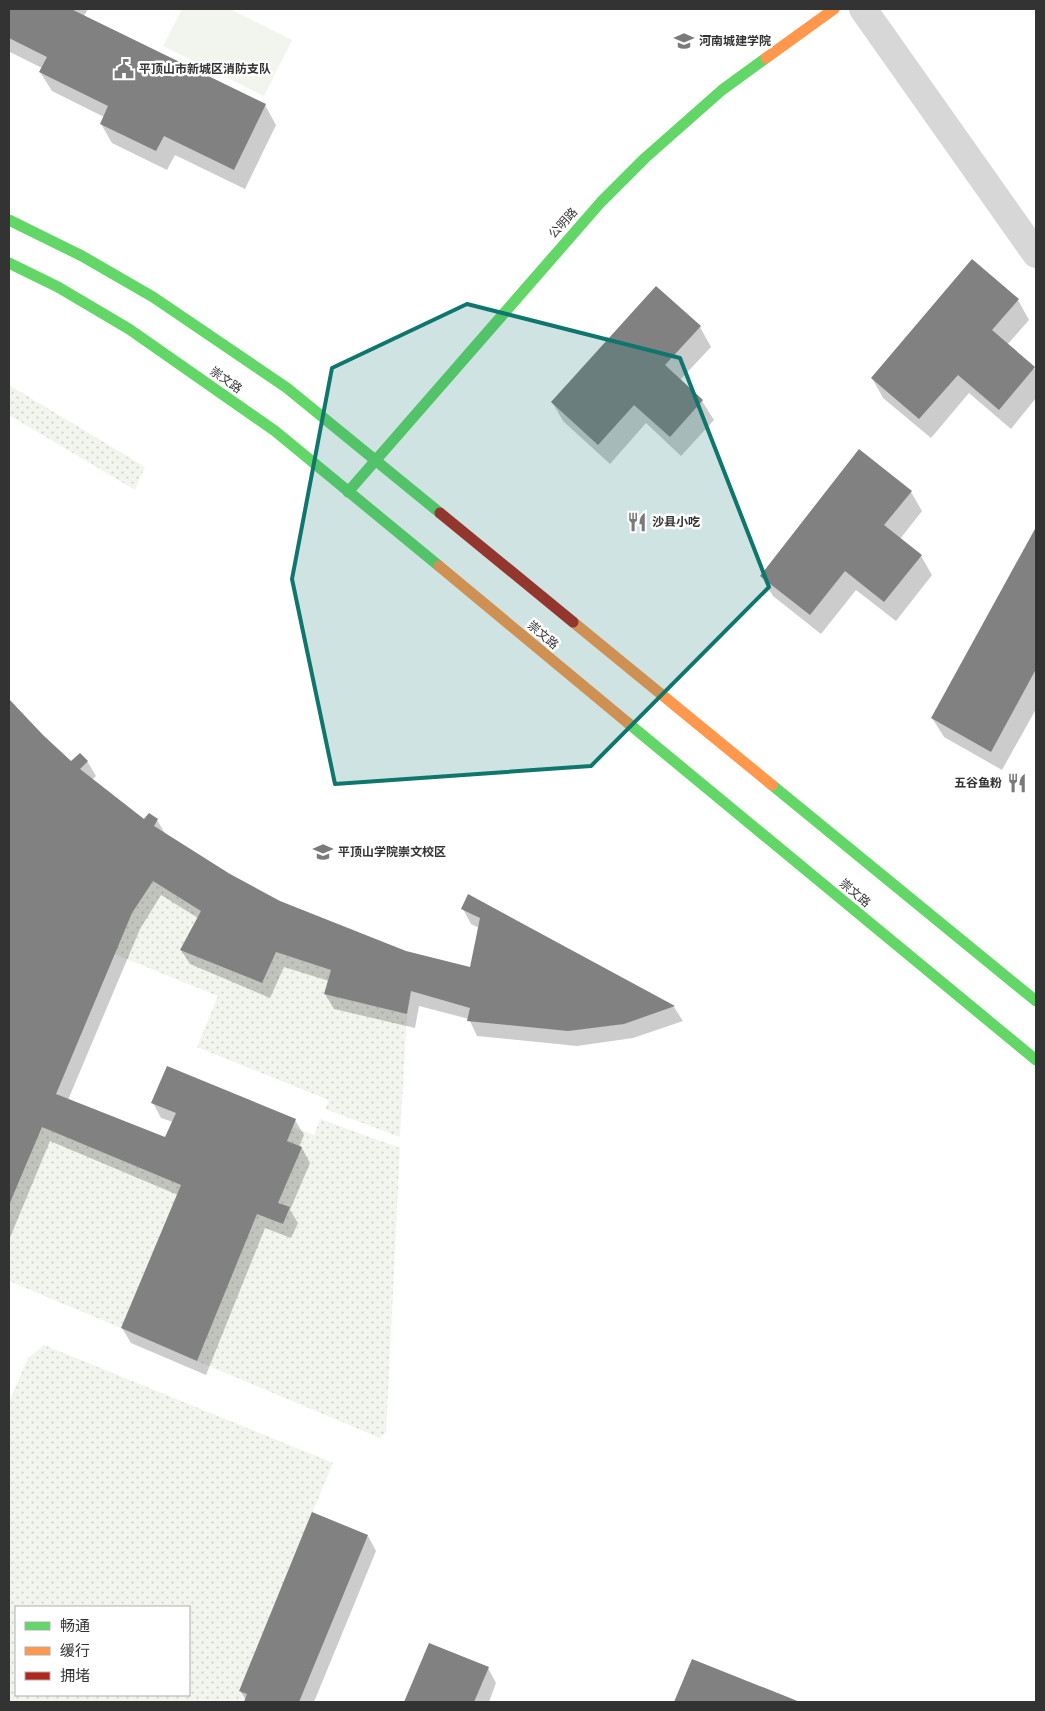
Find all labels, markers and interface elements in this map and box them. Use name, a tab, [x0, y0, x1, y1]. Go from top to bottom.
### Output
school or university icon: 河南城建学院	[673, 30, 695, 52]
place label: 河南城建学院	[699, 34, 771, 48]
public building icon: 平顶山市新城区消防支队	[113, 58, 135, 80]
place label: 平顶山市新城区消防支队	[139, 62, 271, 76]
street label: 公明路	[546, 205, 580, 241]
street label: 崇文路	[207, 364, 245, 396]
restaurant icon: 沙县小吃	[626, 511, 648, 533]
place label: 沙县小吃	[652, 515, 700, 529]
street label: 崇文路	[525, 618, 561, 652]
restaurant icon: 五谷鱼粉	[1006, 772, 1028, 794]
place label: 五谷鱼粉	[954, 776, 1002, 790]
school or university icon: 平顶山学院崇文校区	[312, 841, 334, 863]
place label: 平顶山学院崇文校区	[338, 845, 446, 859]
street label: 崇文路	[837, 876, 873, 910]
legend	[15, 1606, 190, 1696]
text: 畅通	[60, 1617, 90, 1635]
text: 缓行	[60, 1642, 90, 1660]
text: 拥堵	[60, 1667, 90, 1685]

